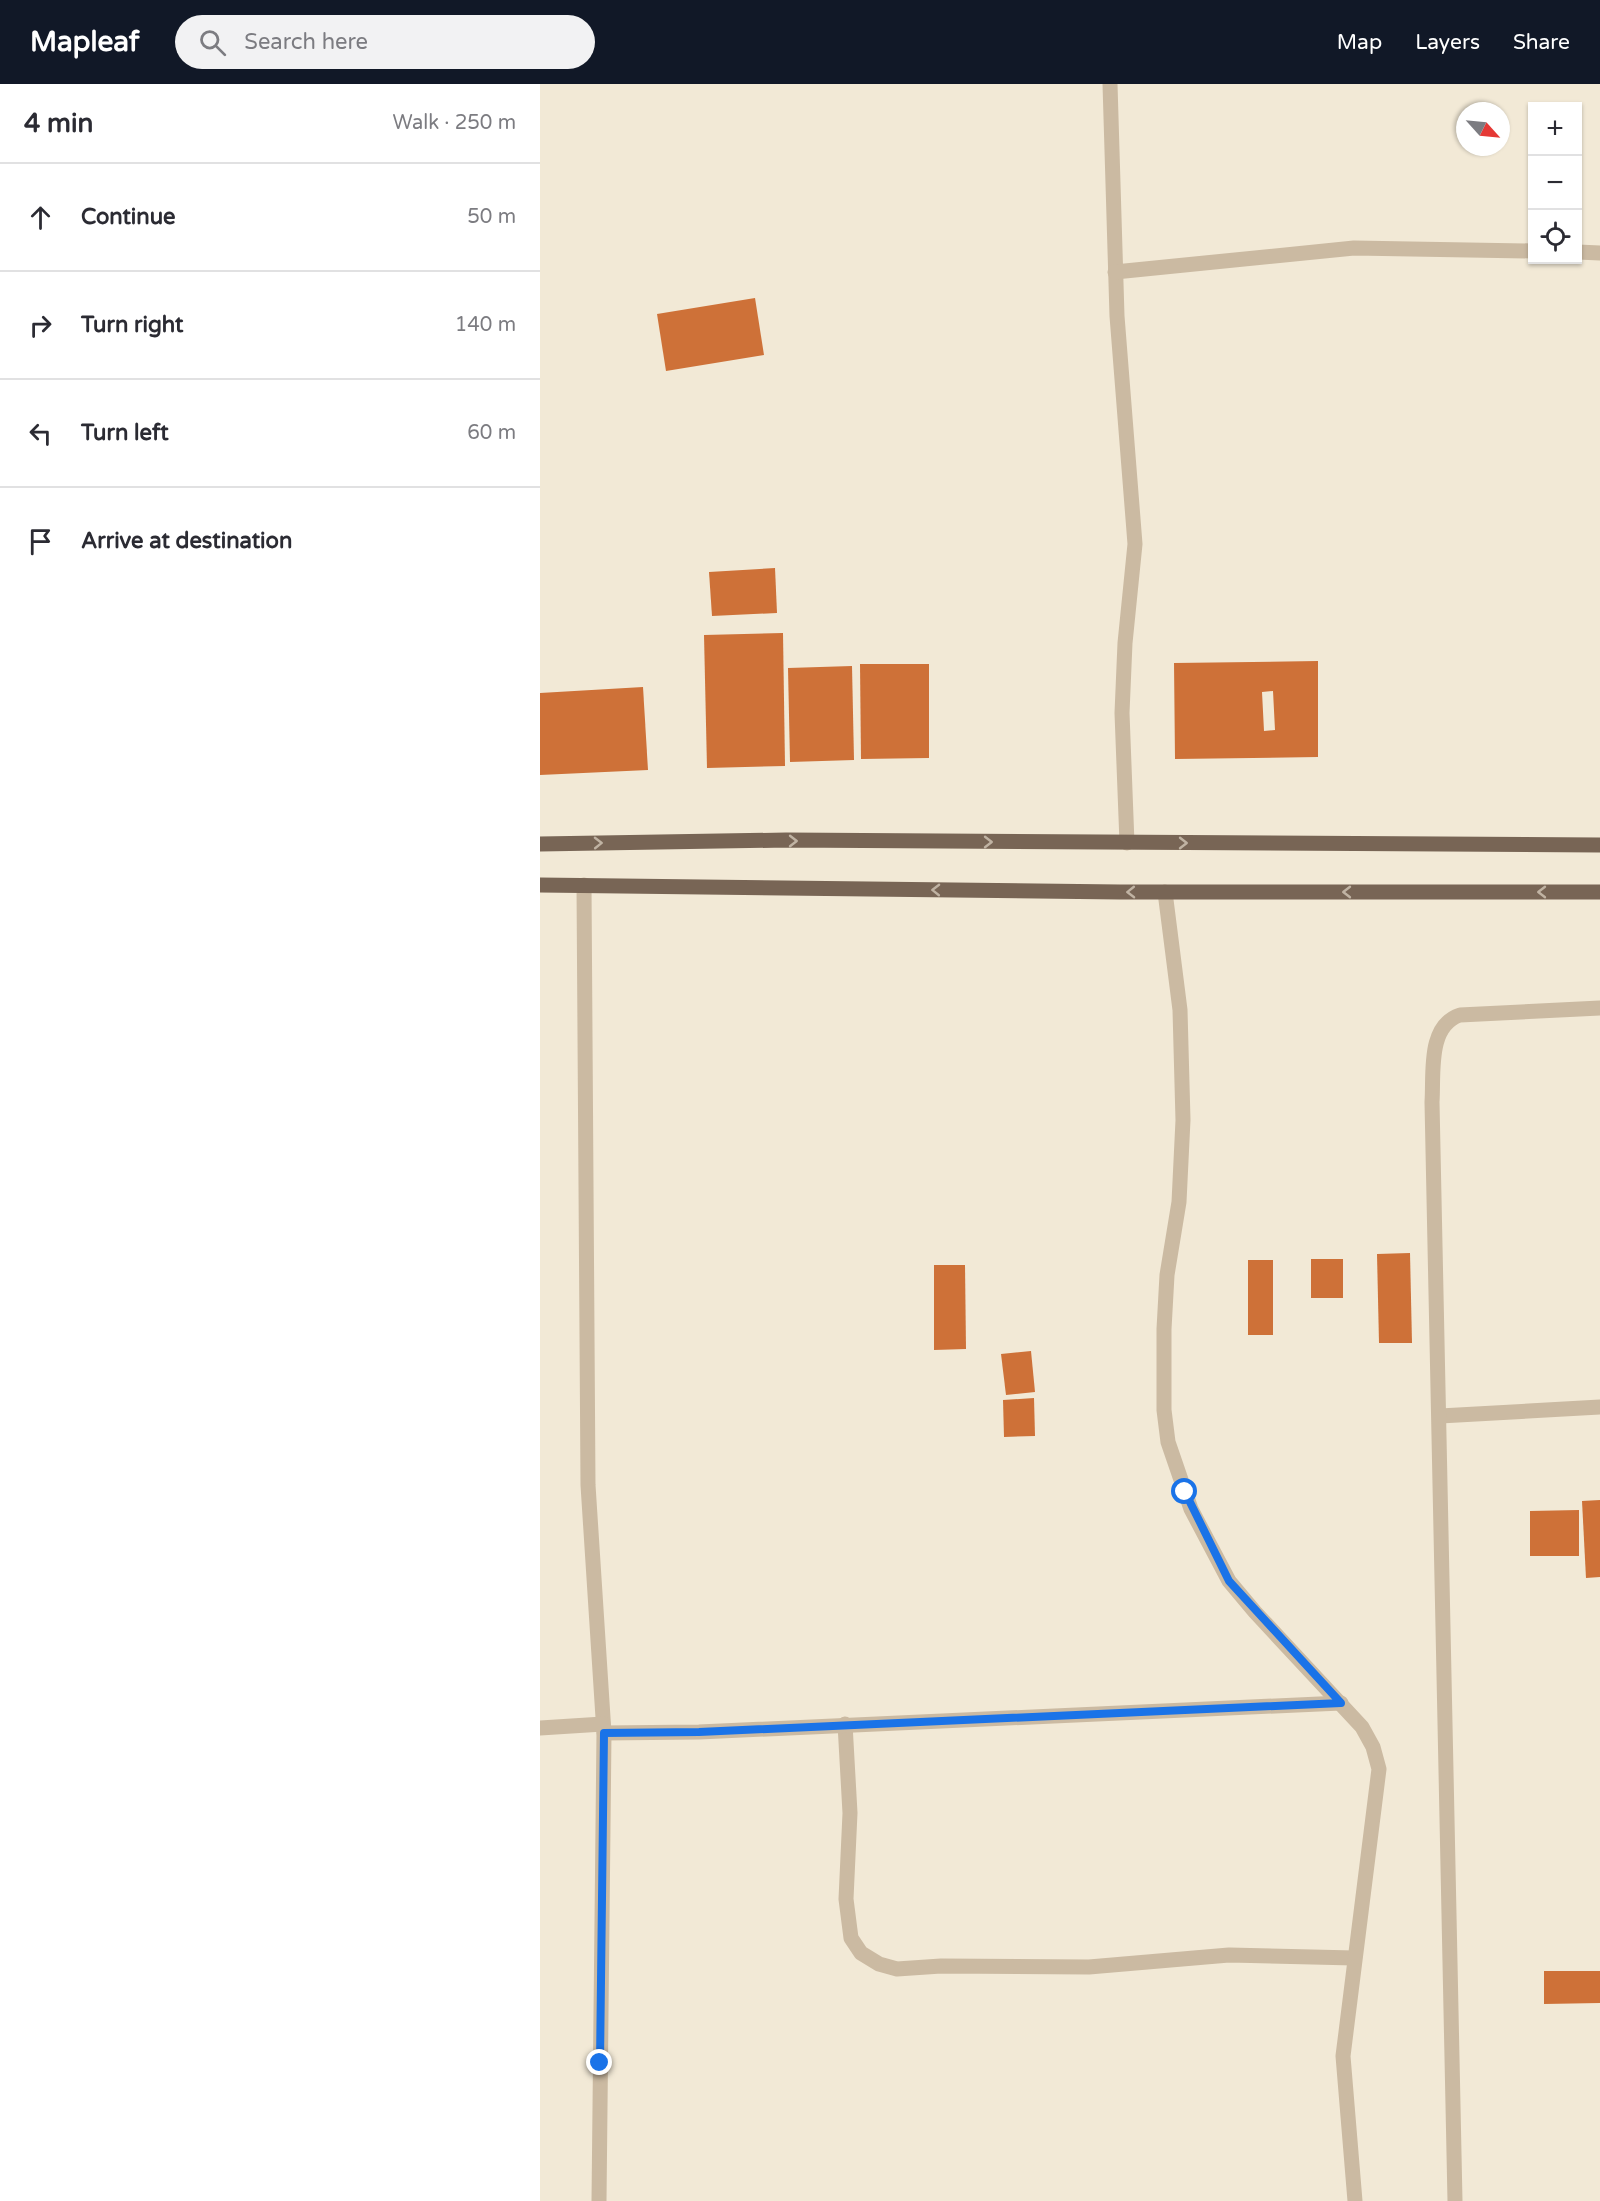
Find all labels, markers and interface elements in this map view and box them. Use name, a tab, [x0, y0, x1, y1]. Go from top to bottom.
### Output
search box	[175, 15, 595, 69]
text: Mapleaf	[30, 25, 139, 59]
icon: search	[196, 26, 229, 59]
text: Search here	[244, 29, 368, 55]
text: Map	[1337, 30, 1382, 55]
text: Layers	[1415, 30, 1480, 55]
text: Share	[1513, 30, 1570, 55]
north arrow	[1456, 102, 1510, 156]
map controls	[1528, 102, 1582, 264]
button: +	[1528, 102, 1582, 156]
text: 4 min	[24, 108, 93, 139]
text: Walk · 250 m	[393, 111, 516, 135]
button: −	[1528, 156, 1582, 210]
icon: ahead	[24, 201, 57, 234]
text: Continue	[81, 204, 176, 230]
text: 50 m	[467, 205, 516, 229]
button: locate	[1528, 210, 1582, 264]
icon: right	[24, 309, 57, 342]
text: Turn right	[81, 312, 183, 338]
text: 140 m	[455, 313, 516, 337]
icon: left	[24, 417, 57, 450]
text: Turn left	[81, 420, 169, 446]
text: 60 m	[467, 421, 516, 445]
icon: arrive	[24, 525, 57, 558]
text: Arrive at destination	[81, 528, 292, 554]
one-way arrow	[789, 834, 798, 847]
one-way arrow	[984, 836, 993, 848]
one-way arrow	[594, 837, 603, 849]
one-way arrow	[1179, 837, 1188, 849]
one-way arrow	[931, 884, 940, 896]
one-way arrow	[1126, 886, 1135, 898]
one-way arrow	[1342, 886, 1351, 898]
one-way arrow	[1537, 886, 1546, 898]
route start	[1171, 1478, 1197, 1504]
route end	[586, 2049, 612, 2075]

